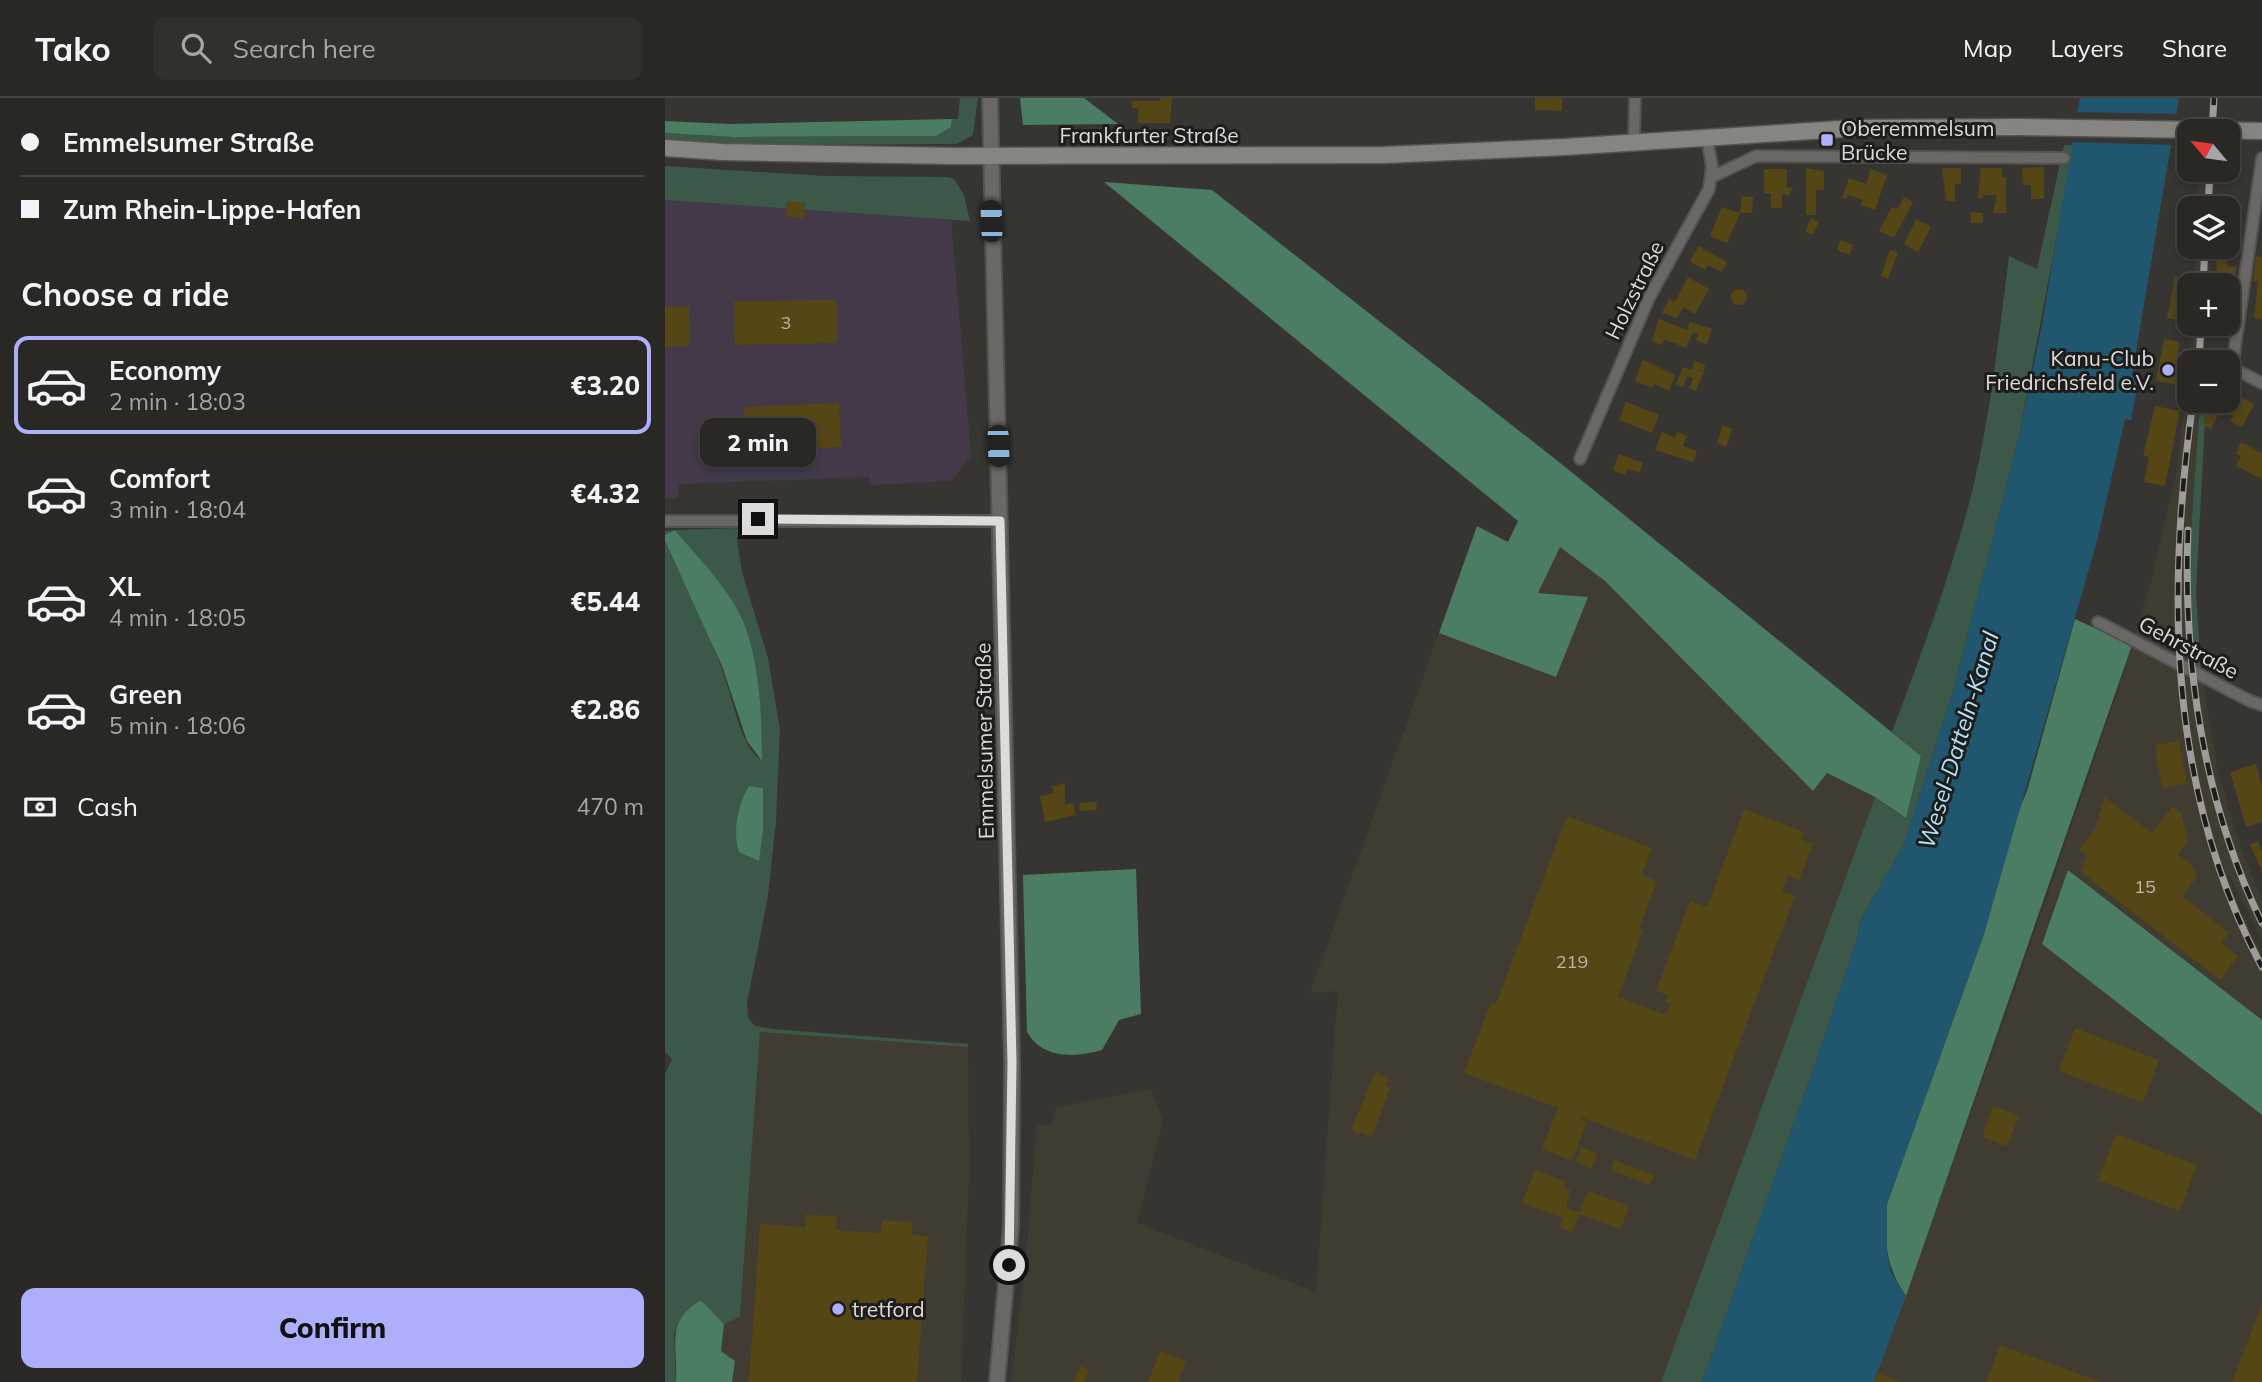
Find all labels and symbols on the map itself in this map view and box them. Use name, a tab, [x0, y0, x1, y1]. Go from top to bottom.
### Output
place label: Oberemmelsum Brücke	[1841, 115, 1994, 165]
north arrow	[2177, 119, 2240, 182]
street label: Frankfurter Straße	[1059, 122, 1239, 148]
marker: Oberemmelsum Brücke	[1819, 132, 1835, 148]
car	[980, 200, 1003, 242]
street label: Holzstraße	[1599, 236, 1669, 344]
house number: 3	[781, 311, 791, 334]
place label: Kanu-Club Friedrichsfeld e.V.	[1985, 345, 2154, 395]
marker: Kanu-Club Friedrichsfeld e.V.	[2160, 362, 2176, 378]
callout: 2 min	[700, 418, 816, 466]
car	[987, 425, 1010, 467]
route end	[742, 503, 774, 535]
street label: Gehrstraße	[2135, 610, 2243, 684]
water label: Wesel-Datteln-Kanal	[1911, 628, 2005, 852]
street label: Emmelsumer Straße	[969, 643, 999, 839]
house number: 15	[2134, 875, 2156, 898]
house number: 219	[1556, 950, 1588, 973]
route start	[993, 1249, 1025, 1281]
place label: tretford	[852, 1296, 925, 1322]
marker: tretford	[830, 1301, 846, 1317]

